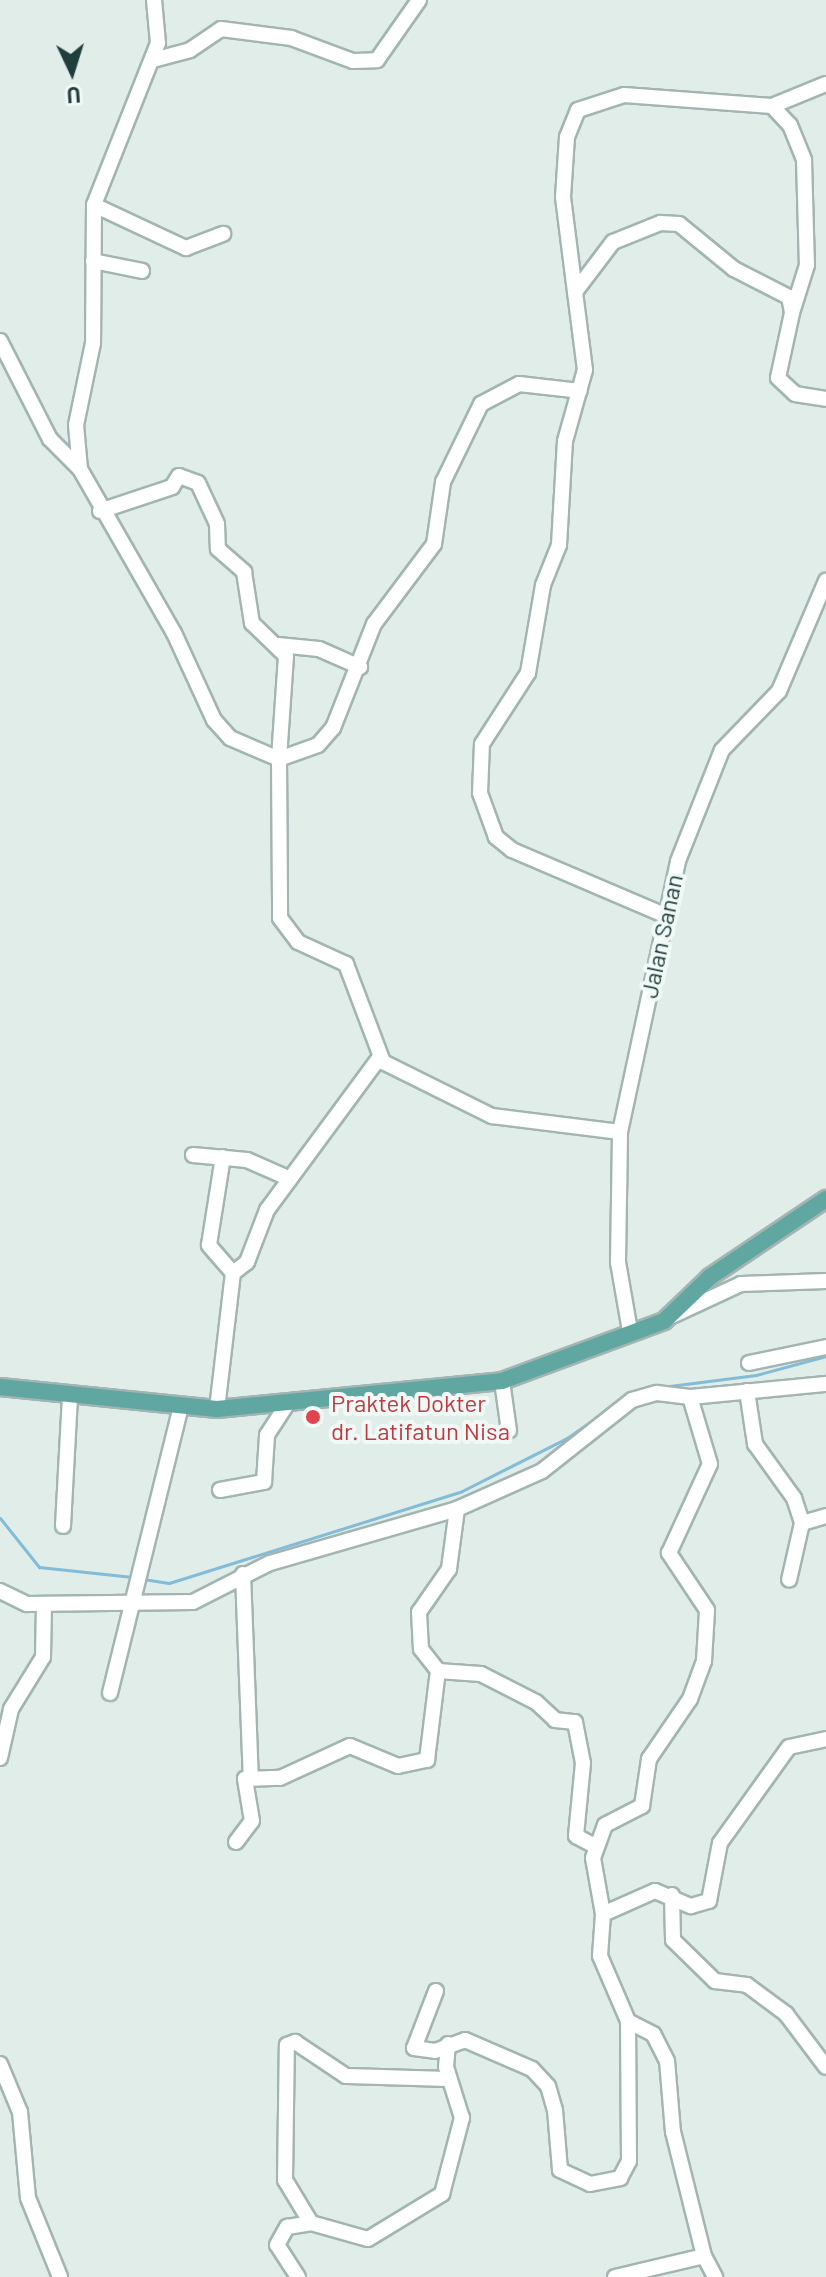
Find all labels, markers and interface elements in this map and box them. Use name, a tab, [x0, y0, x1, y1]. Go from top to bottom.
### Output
north arrow	[32, 32, 112, 112]
text: U	[66, 82, 81, 109]
street label: Jalan Sanan	[634, 871, 688, 1001]
place label: Praktek Dokter dr. Latifatun Nisa	[331, 1389, 510, 1445]
marker: Praktek Dokter dr. Latifatun Nisa	[302, 1406, 324, 1428]

